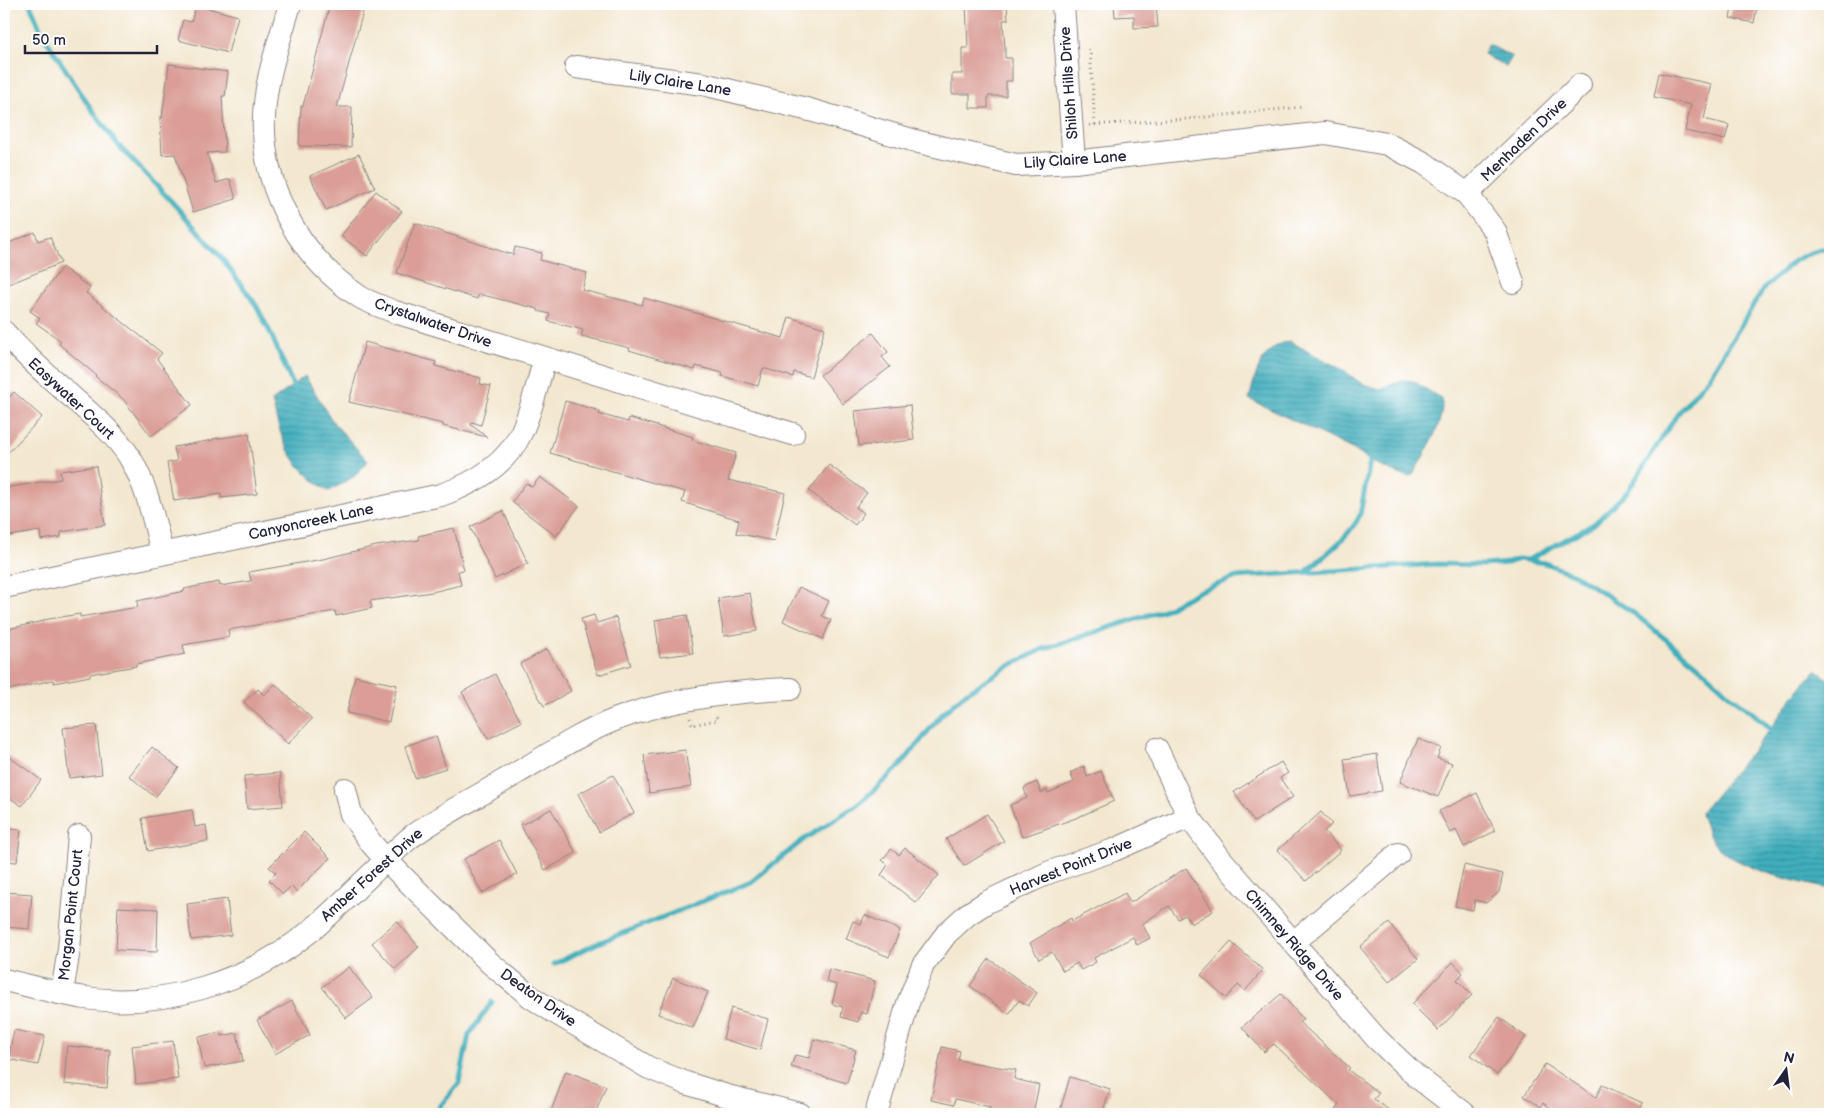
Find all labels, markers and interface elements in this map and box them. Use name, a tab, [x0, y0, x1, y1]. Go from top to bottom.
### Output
scale bar	[25, 22, 158, 54]
street label: Shiloh Hills Drive	[1056, 26, 1082, 140]
text: 50 m	[32, 31, 66, 50]
street label: Lily Claire Lane	[627, 66, 733, 100]
street label: Menhaden Drive	[1477, 94, 1571, 186]
street label: Lily Claire Lane	[1023, 147, 1127, 173]
street label: Crystalwater Drive	[372, 294, 494, 352]
street label: Easywater Court	[24, 354, 118, 444]
street label: Canyoncreek Lane	[247, 499, 375, 545]
street label: Amber Forest Drive	[317, 824, 427, 926]
street label: Harvest Point Drive	[1007, 834, 1135, 900]
street label: Morgan Point Court	[55, 848, 87, 982]
street label: Chimney Ridge Drive	[1240, 885, 1348, 1005]
street label: Deaton Drive	[496, 965, 580, 1031]
north arrow	[1762, 1046, 1812, 1096]
text: N	[1782, 1048, 1796, 1067]

